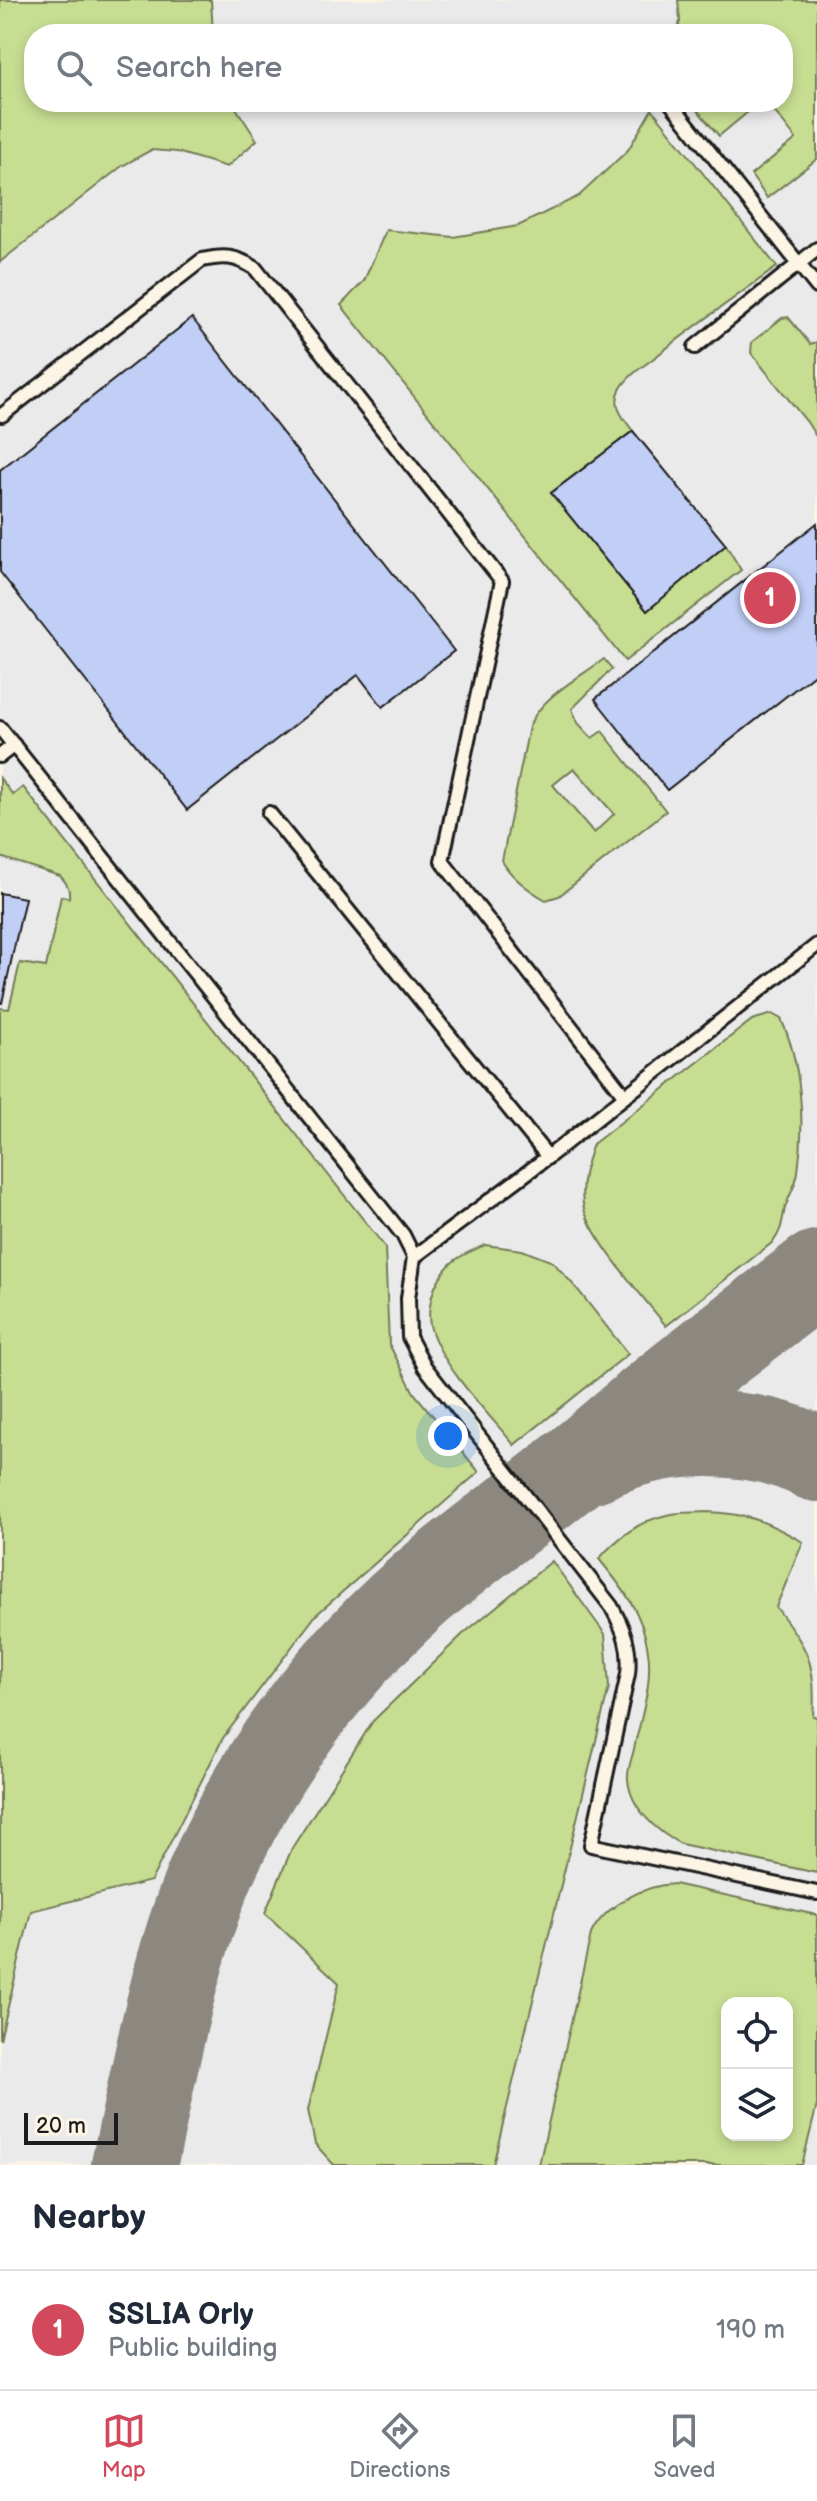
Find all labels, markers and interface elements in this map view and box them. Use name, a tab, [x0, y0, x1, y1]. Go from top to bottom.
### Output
search box	[24, 24, 793, 112]
icon: search	[52, 46, 96, 90]
text: Search here	[116, 50, 282, 86]
pin: 1	[744, 568, 796, 628]
your location	[428, 1416, 468, 1456]
map controls	[721, 1997, 793, 2141]
button: locate	[721, 1997, 793, 2069]
button: layers	[721, 2069, 793, 2141]
scale bar	[24, 2109, 118, 2145]
text: 20 m	[36, 2113, 86, 2140]
text: Nearby	[32, 2197, 146, 2238]
text: SSLIA Orly	[108, 2297, 254, 2333]
text: 1	[53, 2315, 63, 2346]
text: 190 m	[716, 2315, 785, 2346]
text: Public building	[108, 2333, 277, 2364]
tab: Map	[102, 2409, 146, 2484]
tab: Directions	[349, 2409, 450, 2484]
tab: Saved	[654, 2409, 715, 2484]

